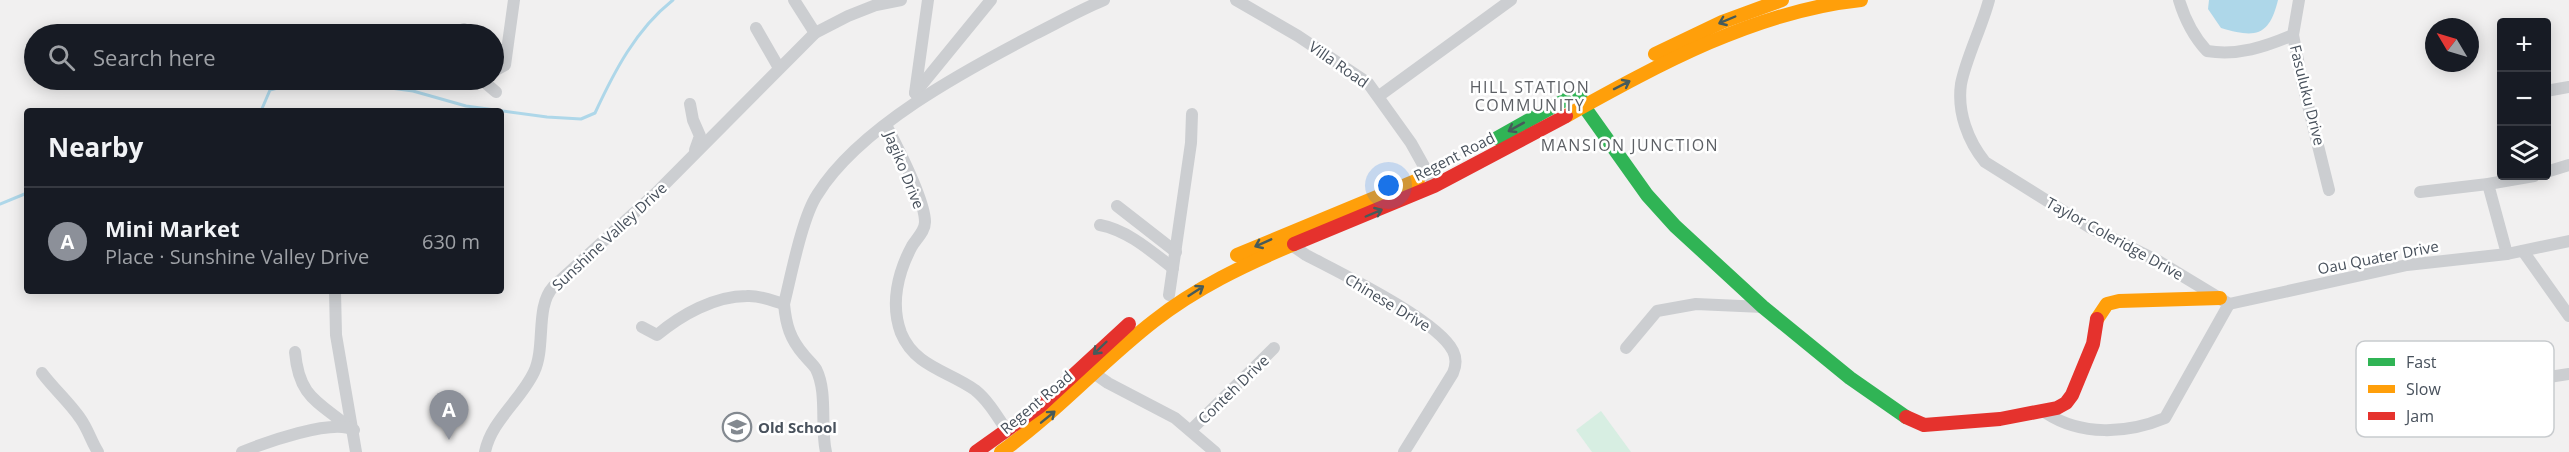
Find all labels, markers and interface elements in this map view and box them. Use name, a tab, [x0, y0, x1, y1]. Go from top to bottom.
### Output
one-way arrow	[1719, 15, 1737, 26]
north arrow	[2425, 18, 2479, 72]
map controls	[2497, 18, 2551, 180]
button: +	[2497, 18, 2551, 72]
search box	[24, 24, 504, 90]
street label: Villa Road	[1305, 36, 1373, 92]
icon: search	[45, 41, 78, 74]
text: Search here	[93, 42, 216, 72]
street label: Fasuluku Drive	[2286, 43, 2330, 147]
button: −	[2497, 72, 2551, 126]
district label: HILL STATION COMMUNITY	[1470, 76, 1590, 116]
one-way arrow	[1613, 79, 1631, 91]
one-way arrow	[1508, 122, 1525, 134]
street label: Jagiko Drive	[880, 126, 930, 212]
button: layers	[2497, 126, 2551, 180]
street label: Regent Road	[1410, 127, 1498, 185]
text: Nearby	[48, 129, 143, 165]
district label: MANSION JUNCTION	[1541, 134, 1719, 156]
your location	[1374, 171, 1403, 200]
street label: Sunshine Valley Drive	[547, 178, 671, 294]
street label: Taylor Coleridge Drive	[2043, 192, 2187, 284]
one-way arrow	[1365, 207, 1383, 218]
text: Mini Market	[105, 213, 240, 243]
text: A	[61, 228, 74, 255]
text: 630 m	[422, 228, 480, 255]
street label: Oau Quater Drive	[2316, 235, 2440, 279]
one-way arrow	[1254, 238, 1273, 249]
text: Place · Sunshine Valley Drive	[105, 243, 369, 270]
street label: Chinese Drive	[1342, 269, 1434, 335]
one-way arrow	[1187, 285, 1204, 297]
one-way arrow	[1093, 341, 1108, 355]
legend	[2356, 341, 2554, 437]
street label: Conteh Drive	[1193, 350, 1273, 428]
text: Fast	[2406, 351, 2437, 373]
street label: Regent Road	[996, 366, 1076, 438]
text: Slow	[2406, 378, 2441, 400]
pin: A	[430, 390, 468, 440]
text: Jam	[2404, 405, 2434, 427]
school or university icon: Old School	[721, 411, 753, 443]
one-way arrow	[1040, 411, 1056, 424]
place label: Old School	[758, 417, 837, 437]

